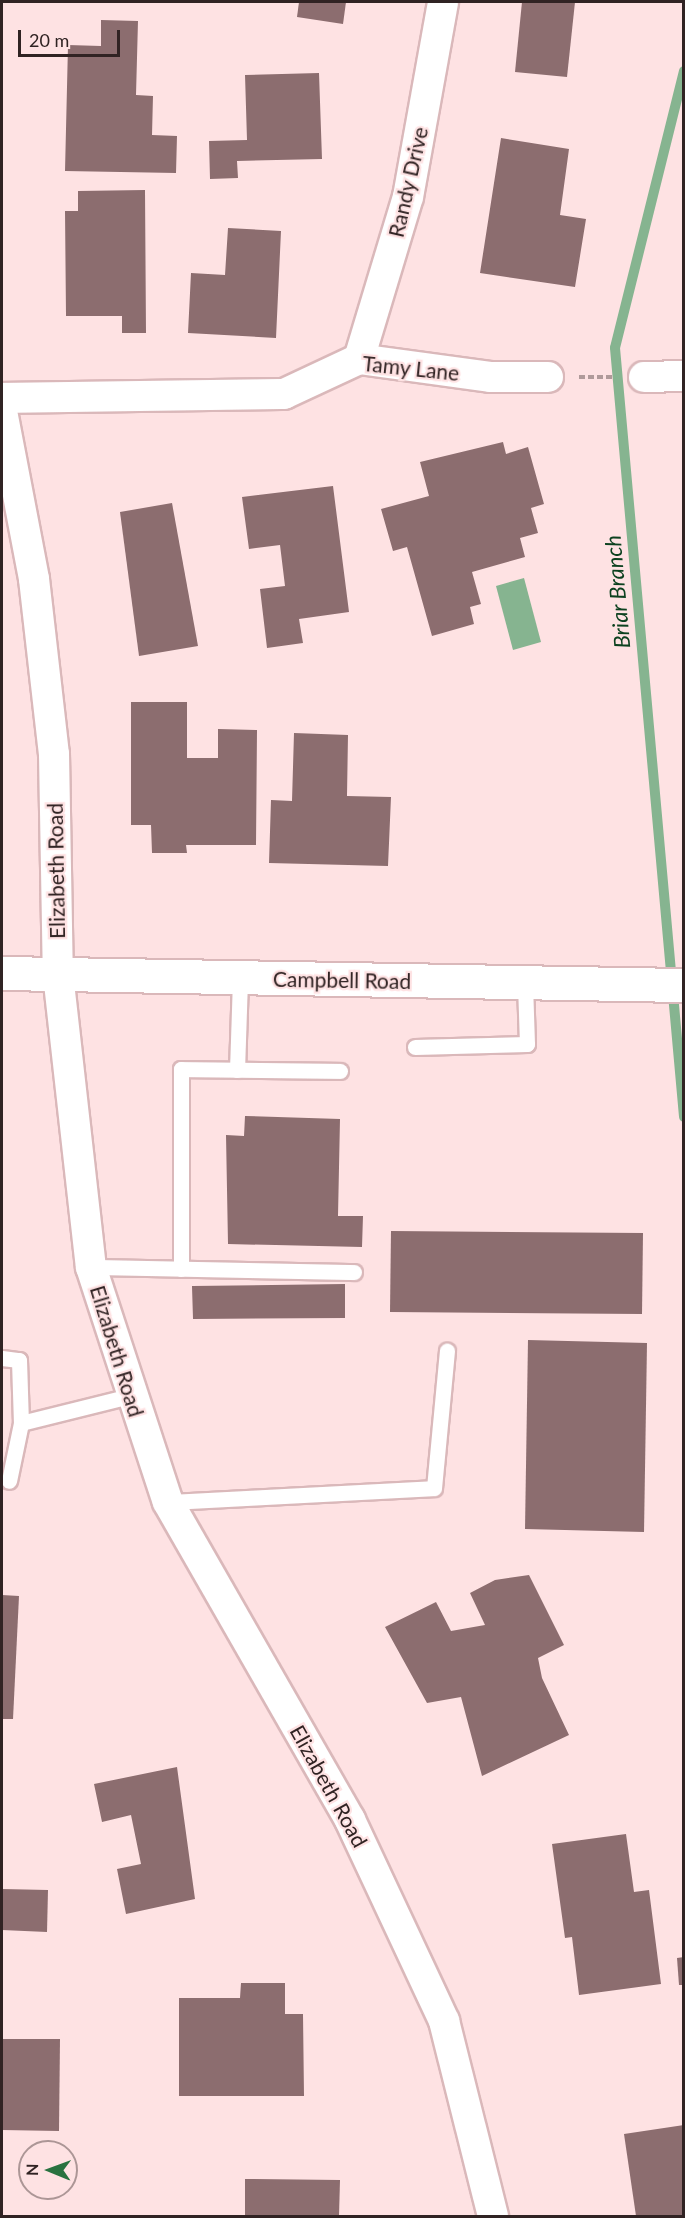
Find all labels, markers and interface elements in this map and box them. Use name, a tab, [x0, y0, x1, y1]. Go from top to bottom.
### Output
scale bar	[21, 18, 123, 56]
text: 20 m	[29, 29, 69, 51]
street label: Randy Drive	[383, 124, 433, 240]
street label: Tamy Lane	[361, 350, 461, 386]
water label: Briar Branch	[599, 534, 635, 650]
street label: Elizabeth Road	[42, 803, 70, 939]
street label: Campbell Road	[273, 966, 411, 994]
street label: Elizabeth Road	[85, 1282, 149, 1420]
street label: Elizabeth Road	[285, 1720, 373, 1852]
north arrow	[18, 2140, 78, 2200]
text: N	[22, 2163, 41, 2176]

